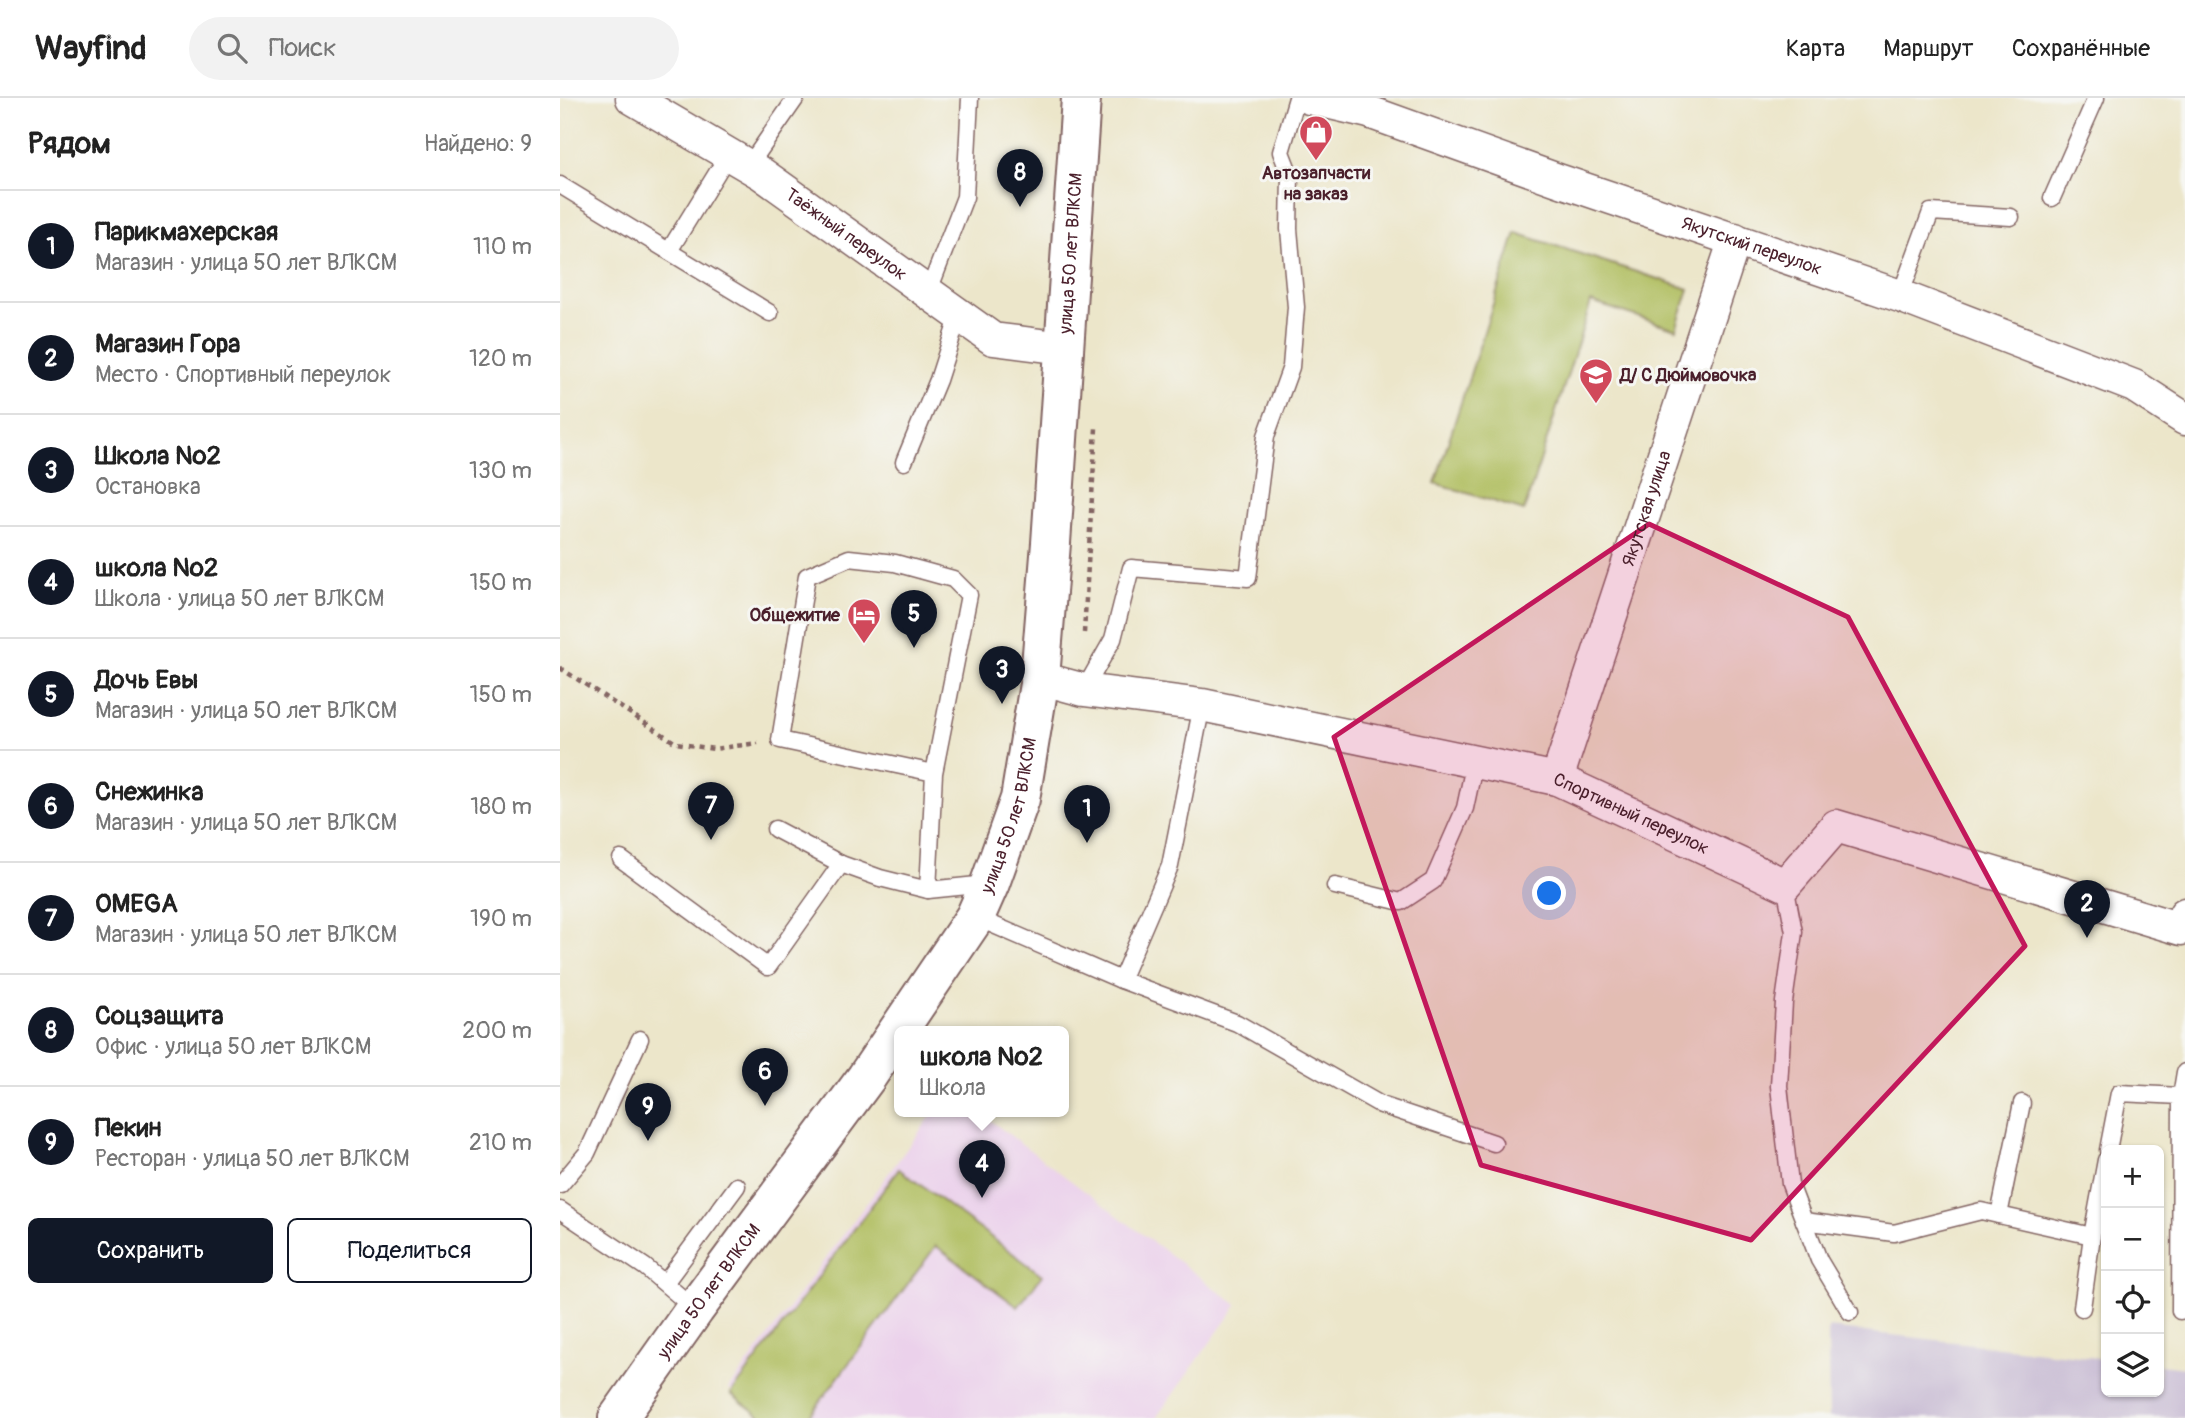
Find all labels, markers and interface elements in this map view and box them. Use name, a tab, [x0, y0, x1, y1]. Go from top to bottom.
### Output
search box	[189, 17, 679, 80]
text: Wayfind	[35, 28, 147, 69]
icon: search	[213, 29, 251, 67]
text: Поиск	[269, 32, 337, 64]
text: Карта	[1786, 34, 1845, 63]
text: Маршрут	[1883, 34, 1974, 63]
text: Сохранённые	[2012, 34, 2150, 63]
shop icon: Автозапчасти на заказ	[1297, 113, 1335, 162]
text: Рядом	[28, 125, 111, 162]
text: Найдено: 9	[424, 129, 532, 158]
pin: 8	[997, 149, 1043, 207]
place label: Автозапчасти на заказ	[1262, 162, 1370, 206]
street label: улица 50 лет ВЛКСМ	[1054, 172, 1087, 336]
street label: Таёжный переулок	[781, 183, 912, 285]
street label: Якутский переулок	[1678, 211, 1825, 280]
text: Парикмахерская	[95, 216, 278, 248]
text: 1	[47, 232, 56, 261]
text: 110 m	[473, 232, 532, 261]
text: Магазин · улица 50 лет ВЛКСМ	[95, 248, 397, 277]
text: Магазин Гора	[95, 328, 240, 360]
text: 2	[45, 344, 57, 373]
text: 120 m	[469, 344, 532, 373]
school or university icon: Д/ С Дюймовочка	[1577, 356, 1615, 405]
text: Место · Спортивный переулок	[95, 360, 391, 389]
place label: Д/ С Дюймовочка	[1619, 364, 1757, 387]
text: Школа №2	[95, 440, 221, 472]
street label: Якутская улица	[1616, 448, 1676, 569]
text: 3	[45, 456, 57, 485]
text: 130 m	[469, 456, 532, 485]
text: Остановка	[95, 472, 201, 501]
text: школа №2	[95, 552, 218, 584]
text: 4	[44, 568, 58, 597]
text: 150 m	[469, 568, 532, 597]
text: Школа · улица 50 лет ВЛКСМ	[95, 584, 384, 613]
pin: 5	[891, 590, 937, 648]
hotel icon: Общежитие	[845, 596, 883, 645]
place label: Общежитие	[749, 604, 841, 627]
pin: 3	[979, 646, 1025, 704]
text: Дочь Евы	[95, 664, 198, 696]
text: 5	[45, 680, 57, 709]
text: 150 m	[469, 680, 532, 709]
text: Магазин · улица 50 лет ВЛКСМ	[95, 696, 397, 725]
street label: улица 50 лет ВЛКСМ	[975, 736, 1041, 898]
street label: Спортивный переулок	[1550, 767, 1713, 860]
text: Снежинка	[95, 776, 204, 808]
pin: 7	[688, 782, 734, 840]
pin: 1	[1064, 785, 1110, 843]
text: 6	[44, 792, 58, 821]
text: 180 m	[470, 792, 532, 821]
text: Магазин · улица 50 лет ВЛКСМ	[95, 808, 397, 837]
your location	[1532, 876, 1566, 910]
pin: 2	[2064, 880, 2110, 938]
text: OMEGA	[95, 888, 178, 920]
text: 7	[45, 904, 57, 933]
text: 190 m	[470, 904, 532, 933]
text: Магазин · улица 50 лет ВЛКСМ	[95, 920, 397, 949]
text: Соцзащита	[95, 1000, 224, 1032]
text: 8	[45, 1016, 57, 1045]
text: 200 m	[462, 1016, 532, 1045]
popup	[894, 1026, 1069, 1117]
text: Офис · улица 50 лет ВЛКСМ	[95, 1032, 371, 1061]
text: школа №2	[920, 1041, 1043, 1073]
pin: 6	[742, 1048, 788, 1106]
text: Школа	[920, 1073, 986, 1102]
pin: 9	[625, 1083, 671, 1141]
text: Пекин	[95, 1112, 161, 1144]
text: 9	[45, 1128, 57, 1157]
text: 210 m	[469, 1128, 532, 1157]
pin: 4	[959, 1140, 1005, 1198]
text: Ресторан · улица 50 лет ВЛКСМ	[95, 1144, 409, 1173]
map controls	[2101, 1145, 2164, 1397]
button: +	[2101, 1145, 2164, 1208]
button: −	[2101, 1208, 2164, 1271]
button: Сохранить	[28, 1218, 273, 1283]
button: Поделиться	[287, 1218, 532, 1283]
street label: улица 50 лет ВЛКСМ	[651, 1219, 766, 1364]
button: locate	[2101, 1271, 2164, 1334]
button: layers	[2101, 1334, 2164, 1397]

